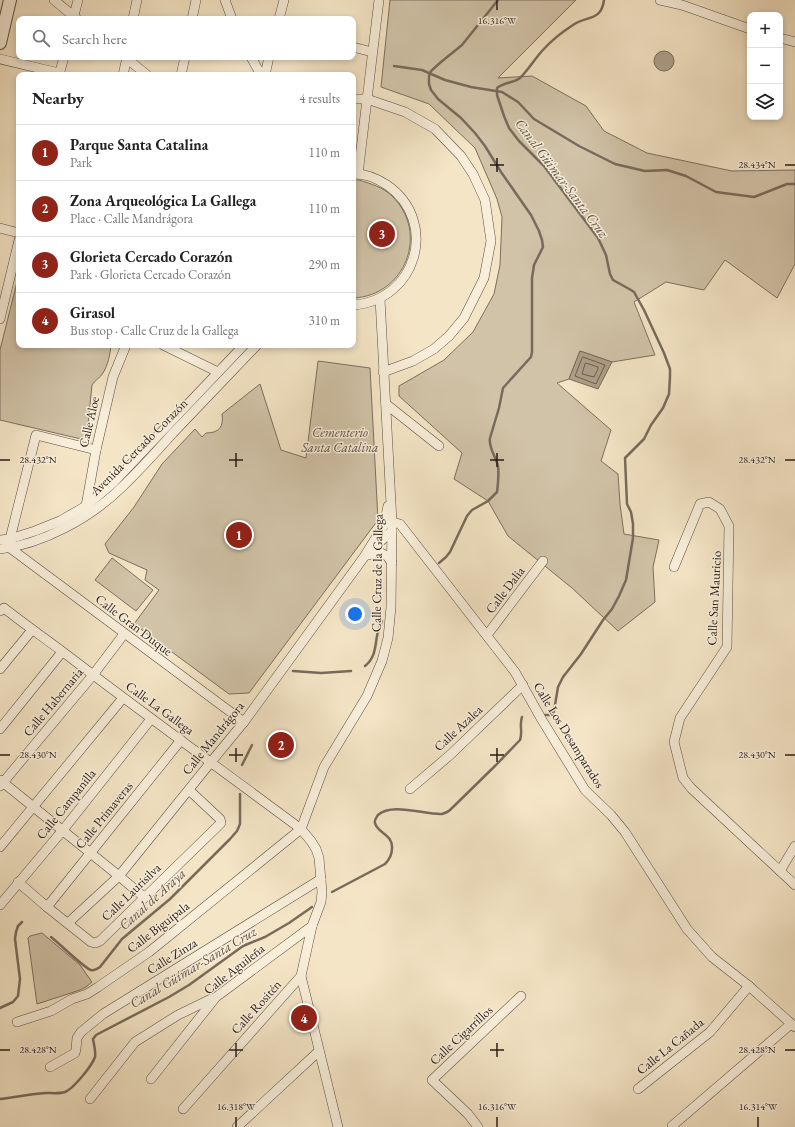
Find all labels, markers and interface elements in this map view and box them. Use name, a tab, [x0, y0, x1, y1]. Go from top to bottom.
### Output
map controls	[747, 12, 783, 120]
button: +	[747, 12, 783, 48]
text: 16.316°W	[478, 14, 517, 27]
search box	[16, 16, 356, 60]
icon: search	[30, 27, 52, 49]
text: Search here	[62, 29, 127, 48]
button: −	[747, 48, 783, 84]
button: layers	[747, 84, 783, 120]
text: Nearby	[32, 87, 84, 109]
text: 4 results	[299, 90, 340, 107]
water label: Canal Güímar-Santa Cruz	[511, 115, 613, 241]
text: Parque Santa Catalina	[70, 135, 208, 154]
text: 1	[42, 144, 48, 161]
text: 110 m	[309, 144, 340, 161]
text: Park	[70, 154, 92, 171]
text: 28.434°N	[738, 158, 776, 171]
text: Zona Arqueológica La Gallega	[70, 191, 256, 210]
text: 2	[42, 200, 48, 217]
text: 110 m	[309, 200, 340, 217]
text: Place · Calle Mandrágora	[70, 210, 193, 227]
pin: 3	[369, 219, 395, 249]
text: Glorieta Cercado Corazón	[70, 247, 233, 266]
text: 3	[42, 256, 48, 273]
text: 290 m	[309, 256, 340, 273]
text: Park · Glorieta Cercado Corazón	[70, 266, 231, 283]
text: Girasol	[70, 303, 115, 322]
text: 4	[42, 312, 48, 329]
text: 310 m	[309, 312, 340, 329]
text: Bus stop · Calle Cruz de la Gallega	[70, 322, 239, 339]
street label: Calle Aloe	[75, 395, 103, 449]
street label: Avenida Cercado Corazón	[86, 395, 191, 500]
park label: Cementerio Santa Catalina	[301, 424, 378, 456]
text: 28.432°N	[19, 453, 57, 466]
text: 28.432°N	[738, 453, 776, 466]
street label: Calle Cruz de la Gallega	[367, 513, 387, 632]
pin: 1	[226, 520, 252, 550]
street label: Calle San Mauricio	[703, 550, 725, 646]
street label: Calle Dalia	[482, 562, 529, 617]
street label: Calle Gran Duque	[92, 590, 176, 660]
your location	[345, 604, 365, 624]
street label: Calle Habernaria	[19, 663, 87, 740]
street label: Calle La Gallega	[122, 677, 198, 739]
street label: Calle Los Desamparados	[529, 679, 609, 791]
street label: Calle Mandrágora	[178, 697, 248, 778]
street label: Calle Azalea	[430, 701, 487, 755]
pin: 2	[268, 730, 294, 760]
text: 28.430°N	[19, 748, 57, 761]
text: 28.430°N	[738, 748, 776, 761]
street label: Calle Campanilla	[32, 765, 100, 843]
street label: Calle Primaveras	[72, 778, 136, 852]
street label: Calle Laurisilva	[98, 859, 165, 925]
water label: Canal de Araya	[115, 864, 189, 934]
street label: Calle Biguipala	[123, 897, 193, 957]
water label: Canal Güímar-Santa Cruz	[126, 922, 260, 1012]
street label: Calle Zinza	[144, 933, 201, 978]
street label: Calle Aguileña	[200, 939, 269, 998]
street label: Calle Rositén	[227, 976, 285, 1038]
street label: Calle Cigarrillos	[426, 1001, 496, 1069]
pin: 4	[291, 1003, 317, 1033]
street label: Calle La Cañada	[633, 1013, 708, 1078]
text: 28.428°N	[19, 1043, 57, 1056]
text: 28.428°N	[738, 1043, 776, 1056]
text: 16.318°W	[217, 1100, 256, 1113]
text: 16.316°W	[478, 1100, 517, 1113]
text: 16.314°W	[739, 1100, 778, 1113]

